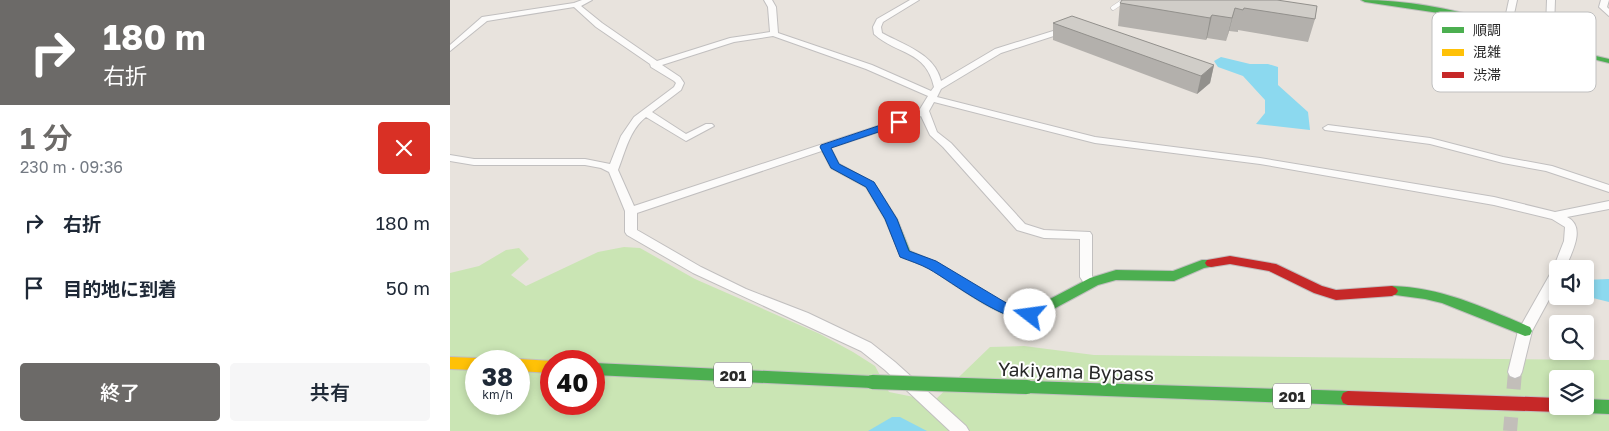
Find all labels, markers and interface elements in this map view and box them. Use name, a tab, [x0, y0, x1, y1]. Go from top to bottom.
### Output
legend	[1432, 12, 1596, 92]
text: 180 m	[103, 16, 206, 58]
icon: right	[20, 20, 85, 85]
text: 順調	[1473, 21, 1501, 38]
text: 混雑	[1473, 43, 1501, 60]
text: 右折	[103, 62, 147, 89]
text: 渋滞	[1473, 66, 1501, 83]
pin	[878, 101, 920, 143]
icon: arrive	[885, 108, 913, 136]
text: 1 分	[20, 120, 73, 156]
button: close	[378, 122, 430, 174]
text: 230 m · 09:36	[20, 157, 123, 177]
icon: right	[20, 209, 48, 237]
text: 180 m	[376, 211, 430, 234]
text: 右折	[63, 212, 101, 235]
map controls	[1549, 260, 1594, 415]
button: sound	[1549, 260, 1594, 305]
icon: arrive	[20, 274, 48, 302]
text: 50 m	[386, 276, 430, 299]
text: 目的地に到着	[63, 277, 177, 300]
position arrow	[1003, 288, 1055, 340]
button: search	[1549, 315, 1594, 360]
speed limit sign: 40	[540, 350, 605, 415]
street label: Yakiyama Bypass	[998, 357, 1154, 385]
text: 38	[482, 361, 513, 392]
road number: 201	[714, 362, 752, 388]
button: 終了	[20, 363, 220, 421]
button: 共有	[230, 363, 430, 421]
button: layers	[1549, 370, 1594, 415]
road number: 201	[1273, 384, 1311, 408]
text: km/h	[482, 387, 513, 402]

